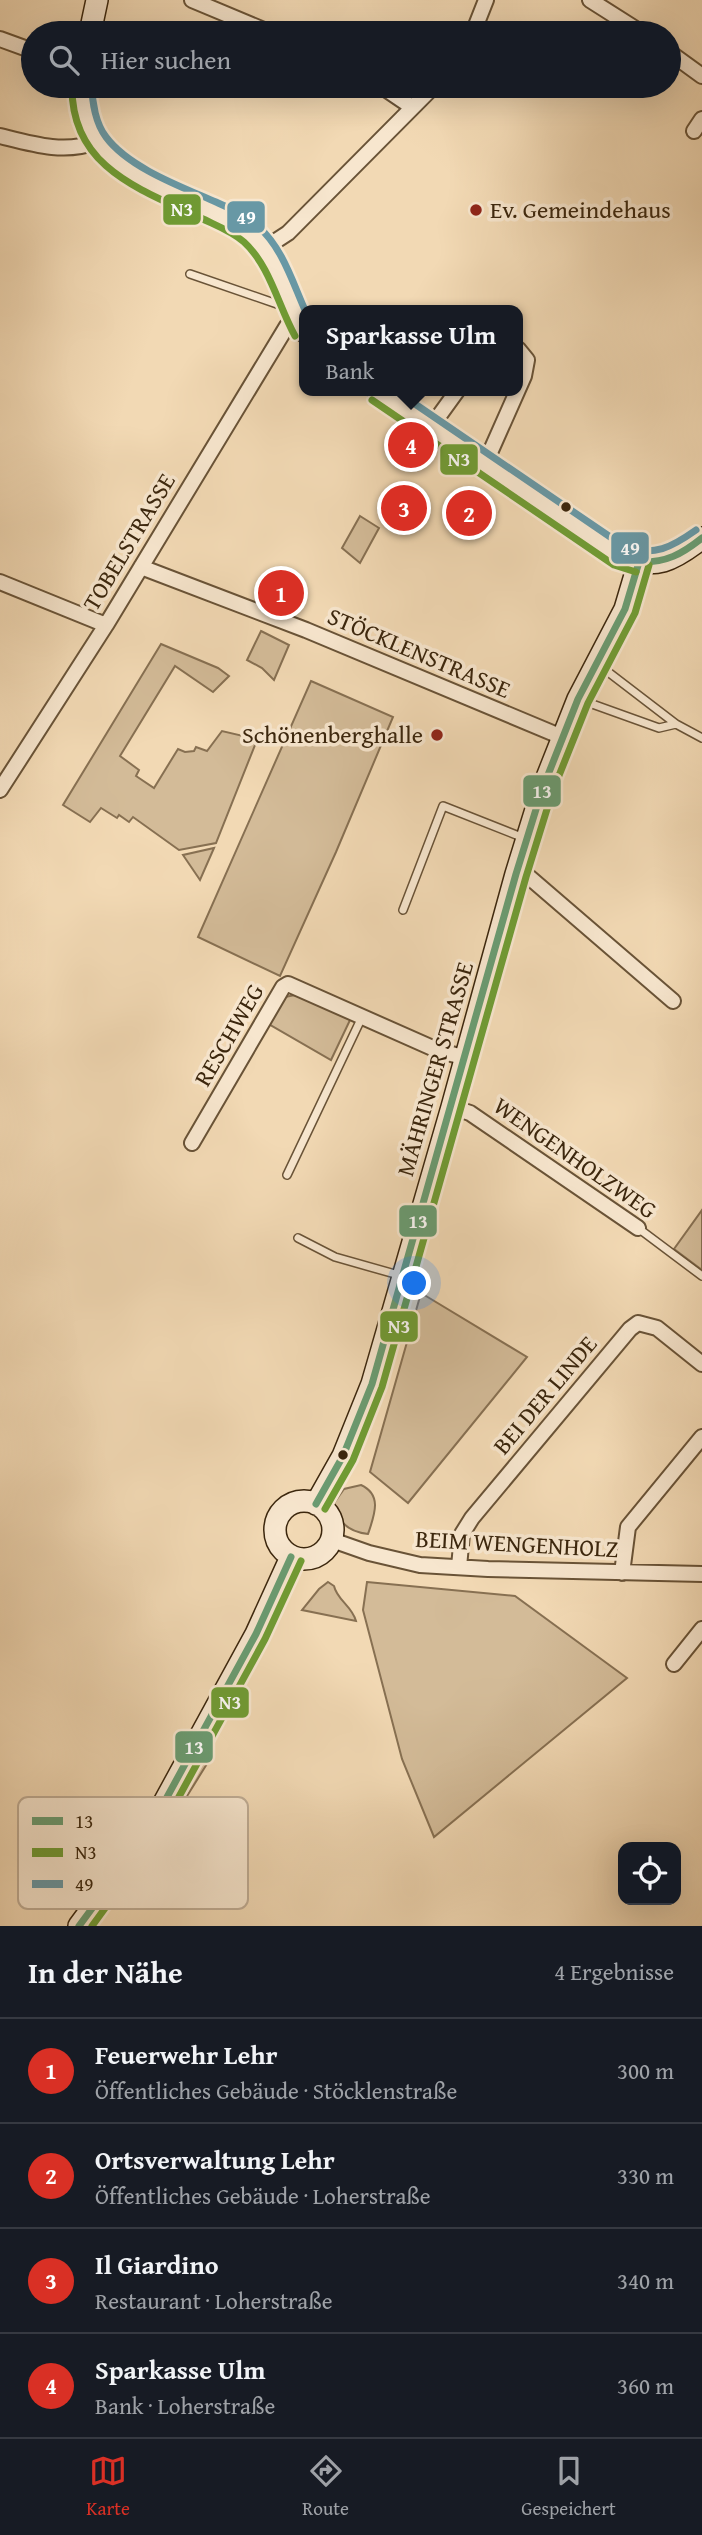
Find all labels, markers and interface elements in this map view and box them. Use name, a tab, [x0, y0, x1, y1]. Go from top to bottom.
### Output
search box	[21, 21, 681, 98]
text: Hier suchen	[101, 40, 231, 79]
icon: search	[45, 41, 83, 79]
place label: Ev. Gemeindehaus	[490, 192, 671, 227]
line badge: N3	[162, 193, 202, 226]
text: N3	[171, 195, 193, 223]
line badge: 49	[226, 200, 266, 234]
marker: Ev. Gemeindehaus	[468, 202, 484, 218]
text: 49	[236, 203, 256, 231]
popup	[299, 305, 523, 396]
text: Sparkasse Ulm	[326, 315, 496, 354]
text: Bank	[326, 354, 374, 387]
pin: 4	[388, 419, 434, 471]
line badge: N3	[439, 443, 479, 476]
text: N3	[448, 445, 470, 473]
street label: TOBELSTRASSE	[74, 466, 183, 617]
pin: 3	[381, 482, 427, 534]
pin: 2	[446, 487, 492, 539]
unlabelled marker	[559, 500, 573, 514]
line badge: 49	[610, 531, 650, 565]
text: 49	[620, 534, 640, 562]
pin: 1	[258, 567, 304, 619]
street label: STÖCKLENSTRASSE	[322, 598, 516, 707]
place label: Schönenberghalle	[242, 717, 423, 752]
marker: Schönenberghalle	[429, 727, 445, 743]
line badge: 13	[522, 774, 562, 808]
text: 13	[532, 777, 552, 805]
street label: MÄHRINGER STRASSE	[387, 958, 482, 1180]
street label: RESCHWEG	[185, 977, 272, 1093]
street label: WENGENHOLZWEG	[487, 1088, 664, 1227]
line badge: 13	[398, 1204, 438, 1238]
text: 13	[408, 1207, 428, 1235]
your location	[397, 1266, 431, 1300]
line badge: N3	[379, 1310, 419, 1343]
text: N3	[388, 1312, 410, 1340]
street label: BEI DER LINDE	[484, 1328, 605, 1462]
unlabelled marker	[336, 1448, 350, 1462]
street label: BEIM WENGENHOLZ	[415, 1521, 619, 1566]
line badge: N3	[210, 1686, 250, 1719]
text: N3	[219, 1688, 241, 1716]
line badge: 13	[174, 1730, 214, 1764]
text: 13	[184, 1733, 204, 1761]
legend	[18, 1797, 248, 1909]
text: 13	[75, 1807, 93, 1835]
text: N3	[75, 1838, 97, 1866]
map controls	[618, 1842, 681, 1905]
button: locate	[618, 1842, 681, 1905]
text: 49	[75, 1870, 93, 1898]
text: In der Nähe	[28, 1950, 183, 1994]
text: 4 Ergebnisse	[554, 1955, 674, 1988]
text: Feuerwehr Lehr	[95, 2035, 277, 2074]
text: 1	[45, 2054, 57, 2087]
text: 300 m	[617, 2054, 674, 2087]
text: Öffentliches Gebäude · Stöcklenstraße	[95, 2074, 457, 2107]
text: Ortsverwaltung Lehr	[95, 2140, 335, 2179]
text: 2	[45, 2159, 57, 2192]
text: 330 m	[617, 2159, 674, 2192]
text: Öffentliches Gebäude · Loherstraße	[95, 2179, 431, 2212]
text: Il Giardino	[95, 2245, 219, 2284]
text: 3	[45, 2264, 57, 2297]
text: 340 m	[617, 2264, 674, 2297]
text: Restaurant · Loherstraße	[95, 2284, 333, 2317]
text: Sparkasse Ulm	[95, 2350, 266, 2389]
text: 4	[45, 2369, 57, 2402]
text: 360 m	[617, 2369, 674, 2402]
text: Bank · Loherstraße	[95, 2389, 275, 2422]
tab: Karte	[86, 2452, 130, 2522]
tab: Route	[302, 2452, 349, 2522]
tab: Gespeichert	[521, 2452, 616, 2522]

